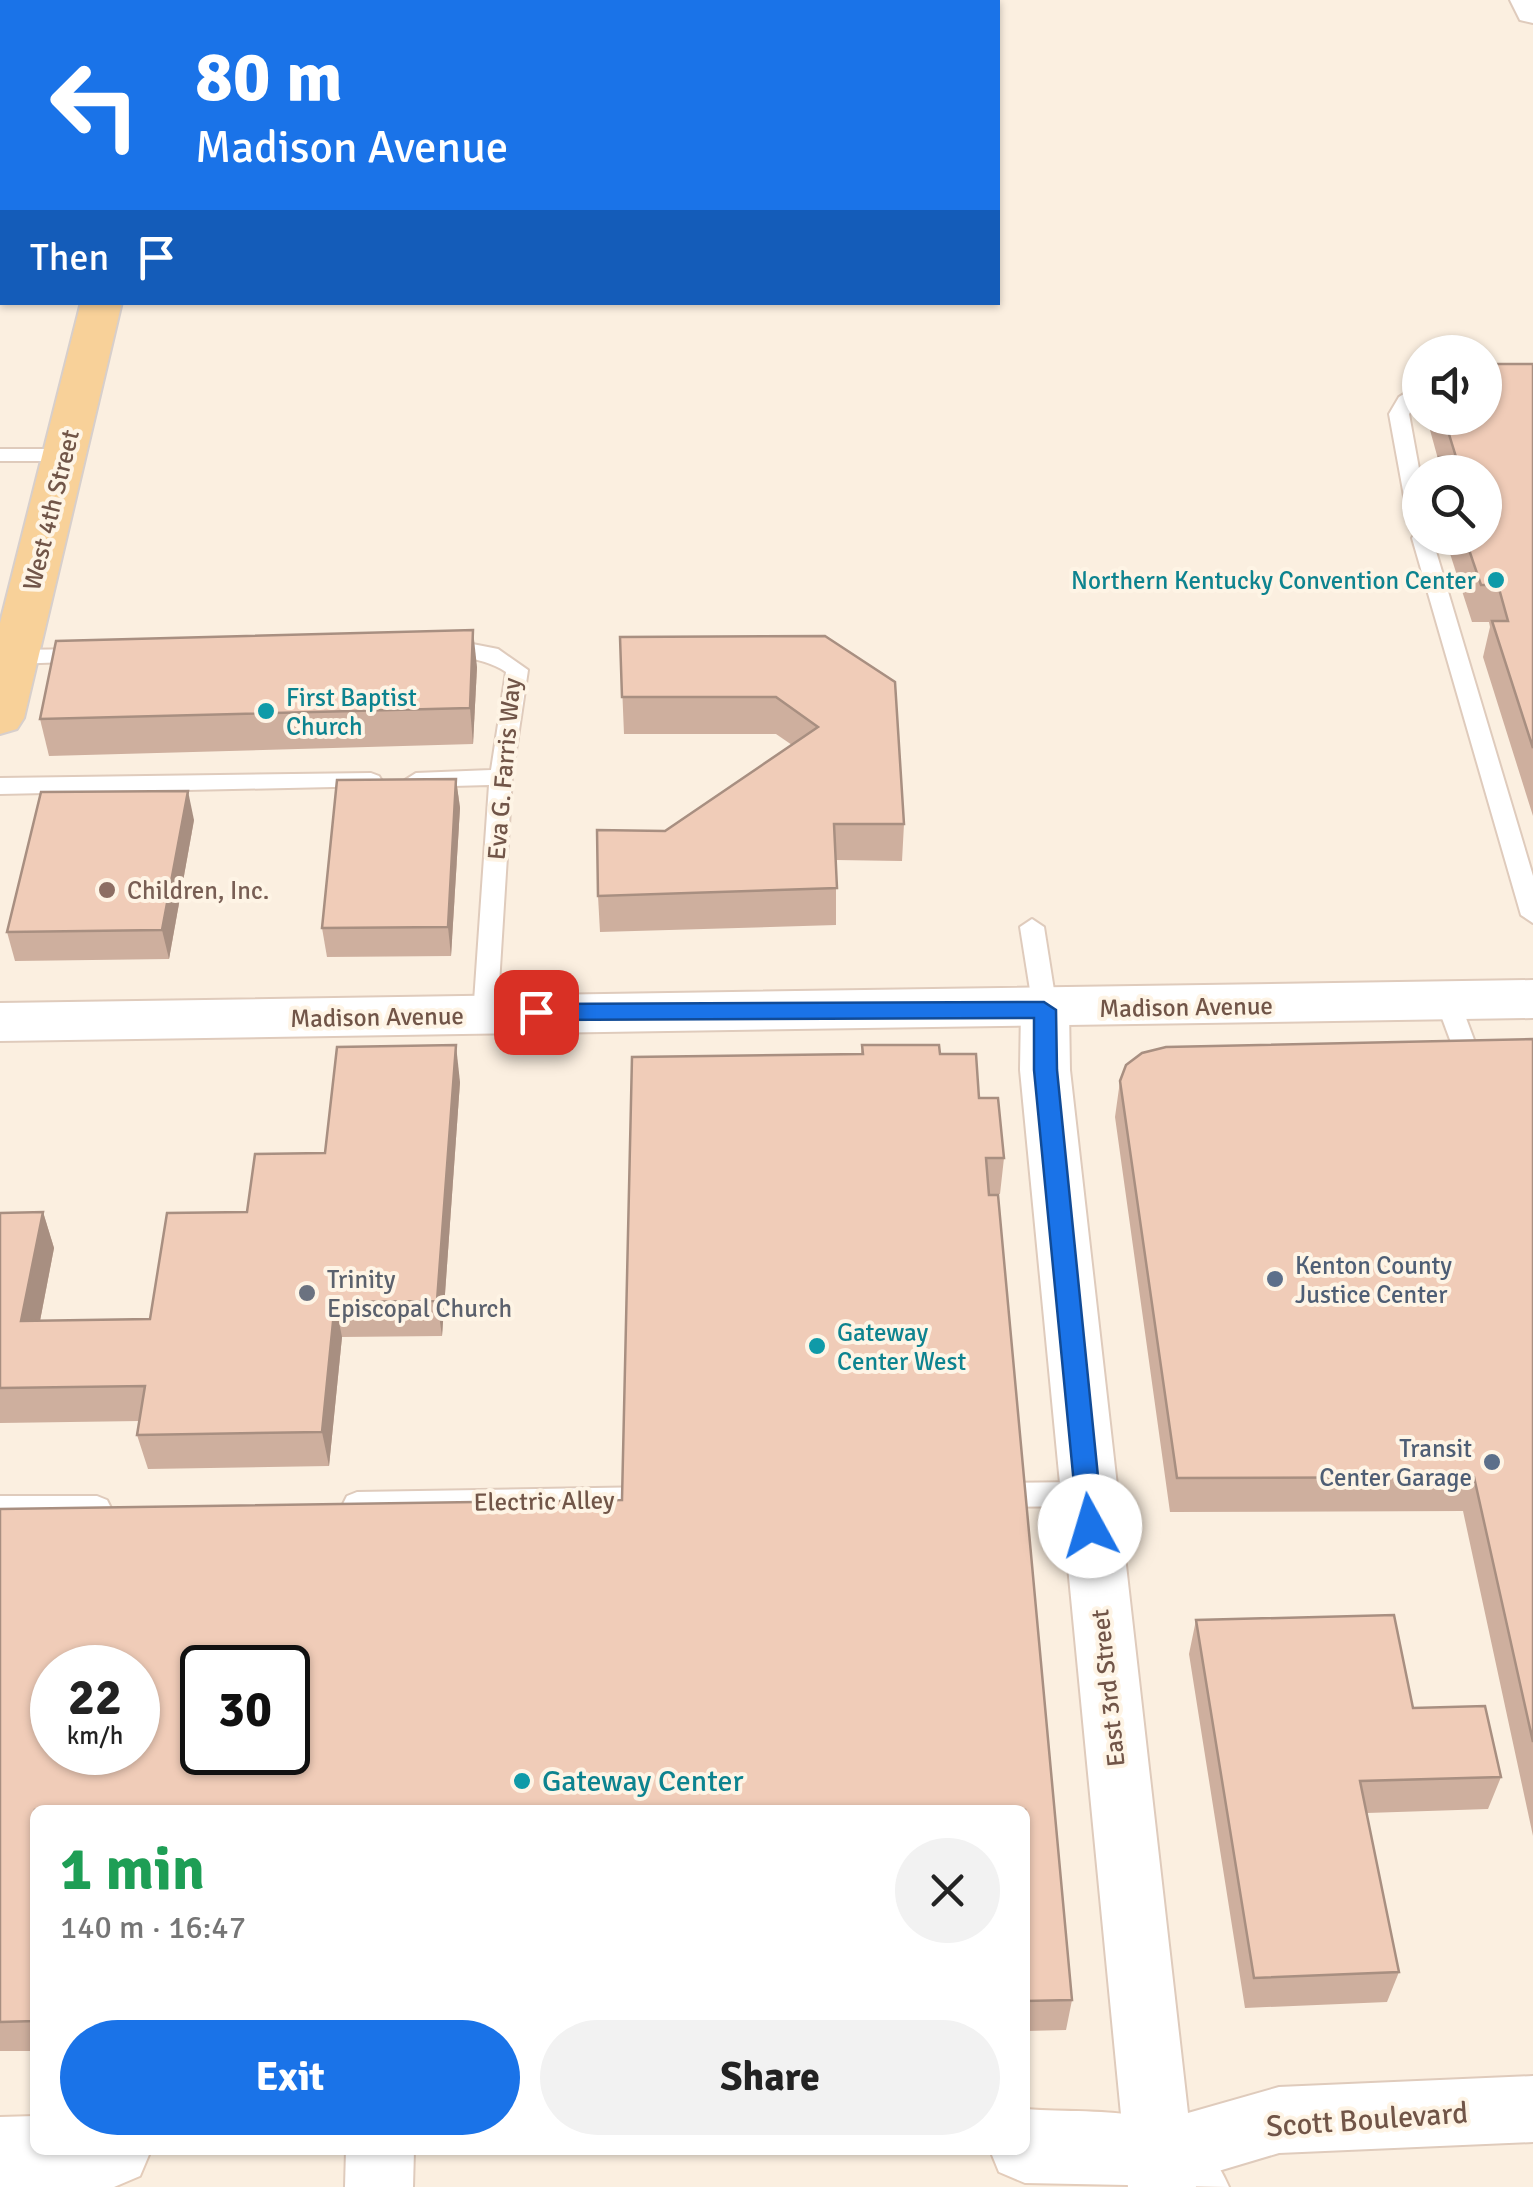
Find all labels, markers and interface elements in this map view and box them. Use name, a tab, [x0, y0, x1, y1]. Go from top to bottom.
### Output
text: 80 m	[195, 34, 343, 120]
icon: left	[30, 40, 160, 170]
text: Madison Avenue	[195, 120, 508, 175]
icon: arrive	[129, 230, 184, 285]
text: Then	[30, 234, 109, 281]
map controls	[1402, 335, 1502, 555]
button: sound	[1402, 335, 1502, 435]
street label: West 4th Street	[16, 426, 86, 594]
button: search	[1402, 455, 1502, 555]
place label: Northern Kentucky Convention Center	[1071, 565, 1477, 596]
marker: Northern Kentucky Convention Center	[1485, 569, 1507, 591]
street label: Eva G. Farris Way	[481, 676, 527, 861]
place label: First Baptist Church	[286, 682, 417, 742]
marker: First Baptist Church	[255, 700, 277, 722]
place label: Children, Inc.	[127, 875, 269, 906]
marker: Children, Inc.	[96, 879, 118, 901]
pin	[494, 970, 579, 1055]
icon: arrive	[509, 985, 564, 1040]
street label: Madison Avenue	[1099, 990, 1273, 1024]
street label: Madison Avenue	[290, 1000, 464, 1034]
place label: Kenton County Justice Center	[1295, 1250, 1452, 1310]
place label: Trinity Episcopal Church	[327, 1264, 512, 1324]
marker: Kenton County Justice Center	[1264, 1268, 1286, 1290]
marker: Trinity Episcopal Church	[296, 1282, 318, 1304]
place label: Gateway Center West	[837, 1317, 967, 1377]
marker: Gateway Center West	[806, 1335, 828, 1357]
place label: Transit Center Garage	[1319, 1433, 1472, 1493]
marker: Transit Center Garage	[1481, 1451, 1503, 1473]
position arrow	[1038, 1474, 1142, 1578]
street label: Electric Alley	[473, 1484, 615, 1518]
street label: East 3rd Street	[1084, 1607, 1132, 1768]
speed limit sign: 30	[180, 1645, 310, 1775]
text: 22	[68, 1667, 122, 1729]
text: km/h	[67, 1720, 123, 1751]
place label: Gateway Center	[542, 1763, 743, 1800]
marker: Gateway Center	[511, 1770, 533, 1792]
text: 1 min	[60, 1833, 205, 1907]
button: close	[895, 1838, 1000, 1943]
text: 140 m · 16:47	[60, 1908, 246, 1947]
button: Exit	[60, 2020, 520, 2135]
button: Share	[540, 2020, 1000, 2135]
street label: Scott Boulevard	[1265, 2094, 1469, 2146]

